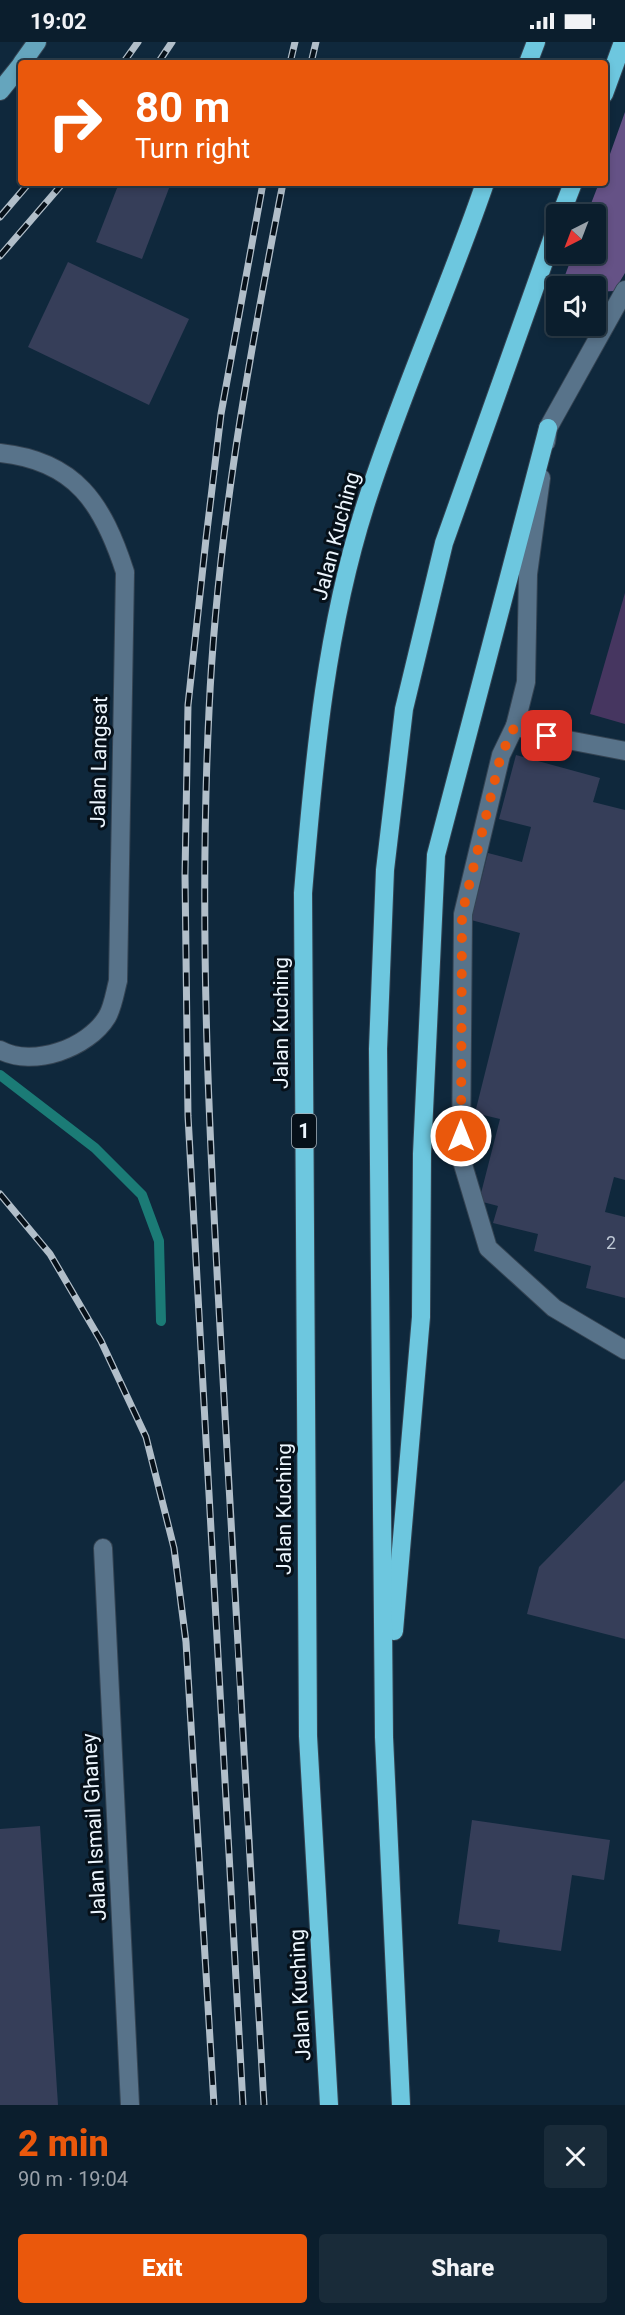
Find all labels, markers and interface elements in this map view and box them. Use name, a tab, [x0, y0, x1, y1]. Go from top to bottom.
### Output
text: 19:02	[30, 9, 87, 34]
text: 80 m	[135, 83, 230, 132]
icon: right	[36, 84, 114, 162]
text: Turn right	[135, 133, 250, 165]
north arrow	[546, 204, 606, 264]
map controls	[546, 204, 606, 336]
button: sound	[546, 276, 606, 336]
street label: Jalan Kuching	[307, 469, 365, 603]
street label: Jalan Langsat	[86, 696, 112, 828]
pin	[521, 710, 572, 761]
icon: arrive	[530, 719, 563, 752]
street label: Jalan Kuching	[269, 957, 293, 1089]
position arrow	[429, 1104, 493, 1168]
road number: 1	[292, 1114, 316, 1148]
house number: 2	[606, 1232, 616, 1253]
street label: Jalan Kuching	[272, 1443, 296, 1575]
street label: Jalan Ismail Ghaney	[77, 1732, 111, 1921]
street label: Jalan Kuching	[285, 1929, 315, 2061]
text: 2 min	[18, 2123, 109, 2165]
button: close	[544, 2125, 607, 2188]
text: 90 m · 19:04	[18, 2167, 128, 2191]
button: Exit	[18, 2234, 307, 2303]
button: Share	[319, 2234, 607, 2303]

